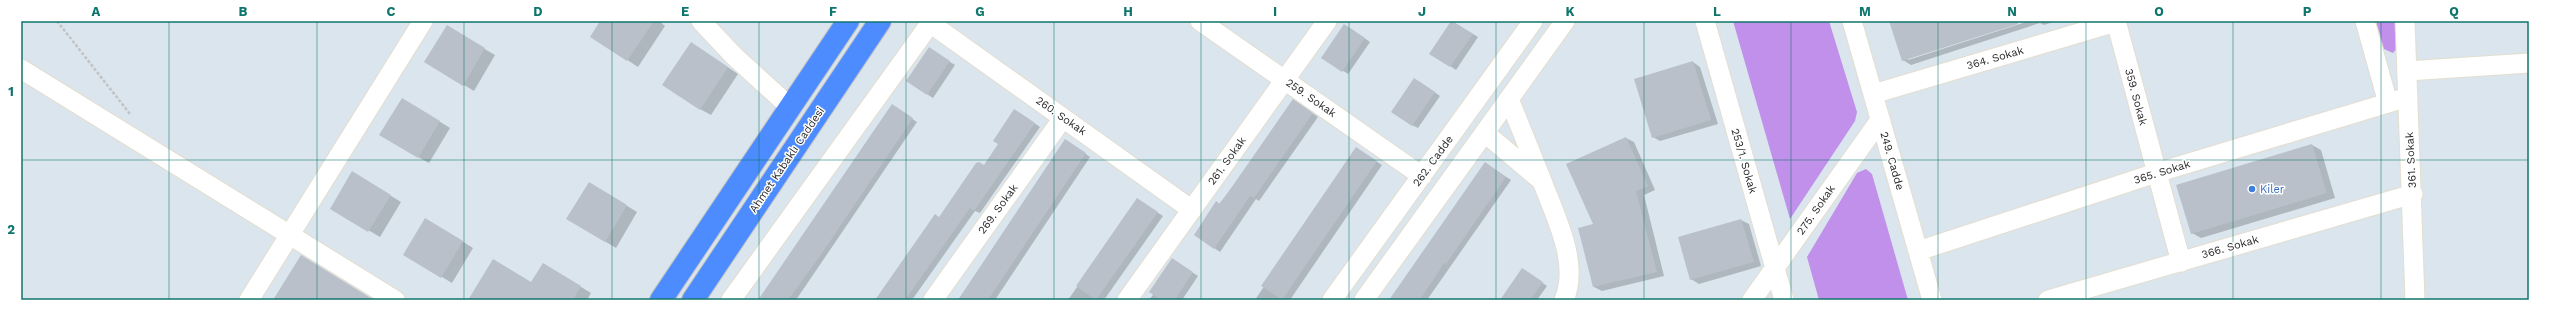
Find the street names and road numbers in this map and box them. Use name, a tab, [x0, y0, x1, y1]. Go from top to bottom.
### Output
street label: 364. Sokak	[1965, 44, 2025, 72]
street label: 359. Sokak	[2122, 67, 2150, 127]
street label: 259. Sokak	[1283, 76, 1339, 120]
street label: 260. Sokak	[1033, 94, 1089, 138]
street label: Ahmet Kabaklı Caddesi	[747, 105, 827, 215]
street label: 253/1. Sokak	[1728, 127, 1760, 195]
street label: 249. Cadde	[1877, 130, 1907, 192]
street label: 361. Sokak	[2403, 132, 2419, 188]
street label: 262. Cadde	[1410, 133, 1456, 189]
street label: 261. Sokak	[1205, 134, 1249, 188]
street label: 365. Sokak	[2132, 157, 2192, 187]
street label: 269. Sokak	[976, 181, 1020, 237]
street label: 275. Sokak	[1794, 183, 1838, 237]
street label: 366. Sokak	[2200, 233, 2260, 261]

